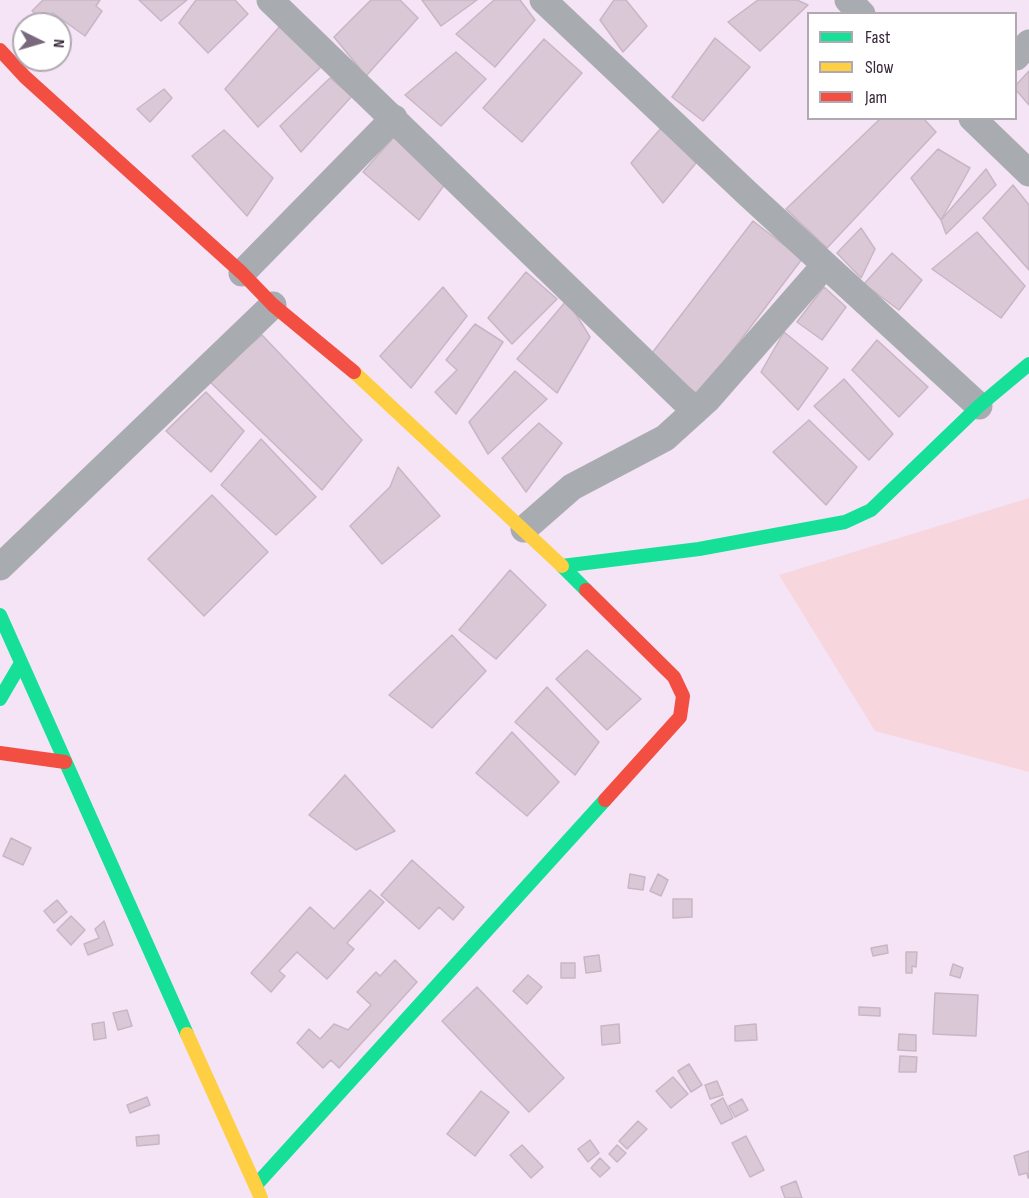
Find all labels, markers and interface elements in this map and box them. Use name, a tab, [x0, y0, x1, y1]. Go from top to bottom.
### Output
north arrow	[12, 12, 72, 72]
legend	[807, 12, 1017, 120]
text: Fast	[865, 27, 890, 48]
text: N	[49, 38, 68, 49]
text: Slow	[865, 57, 894, 78]
text: Jam	[865, 87, 887, 108]

